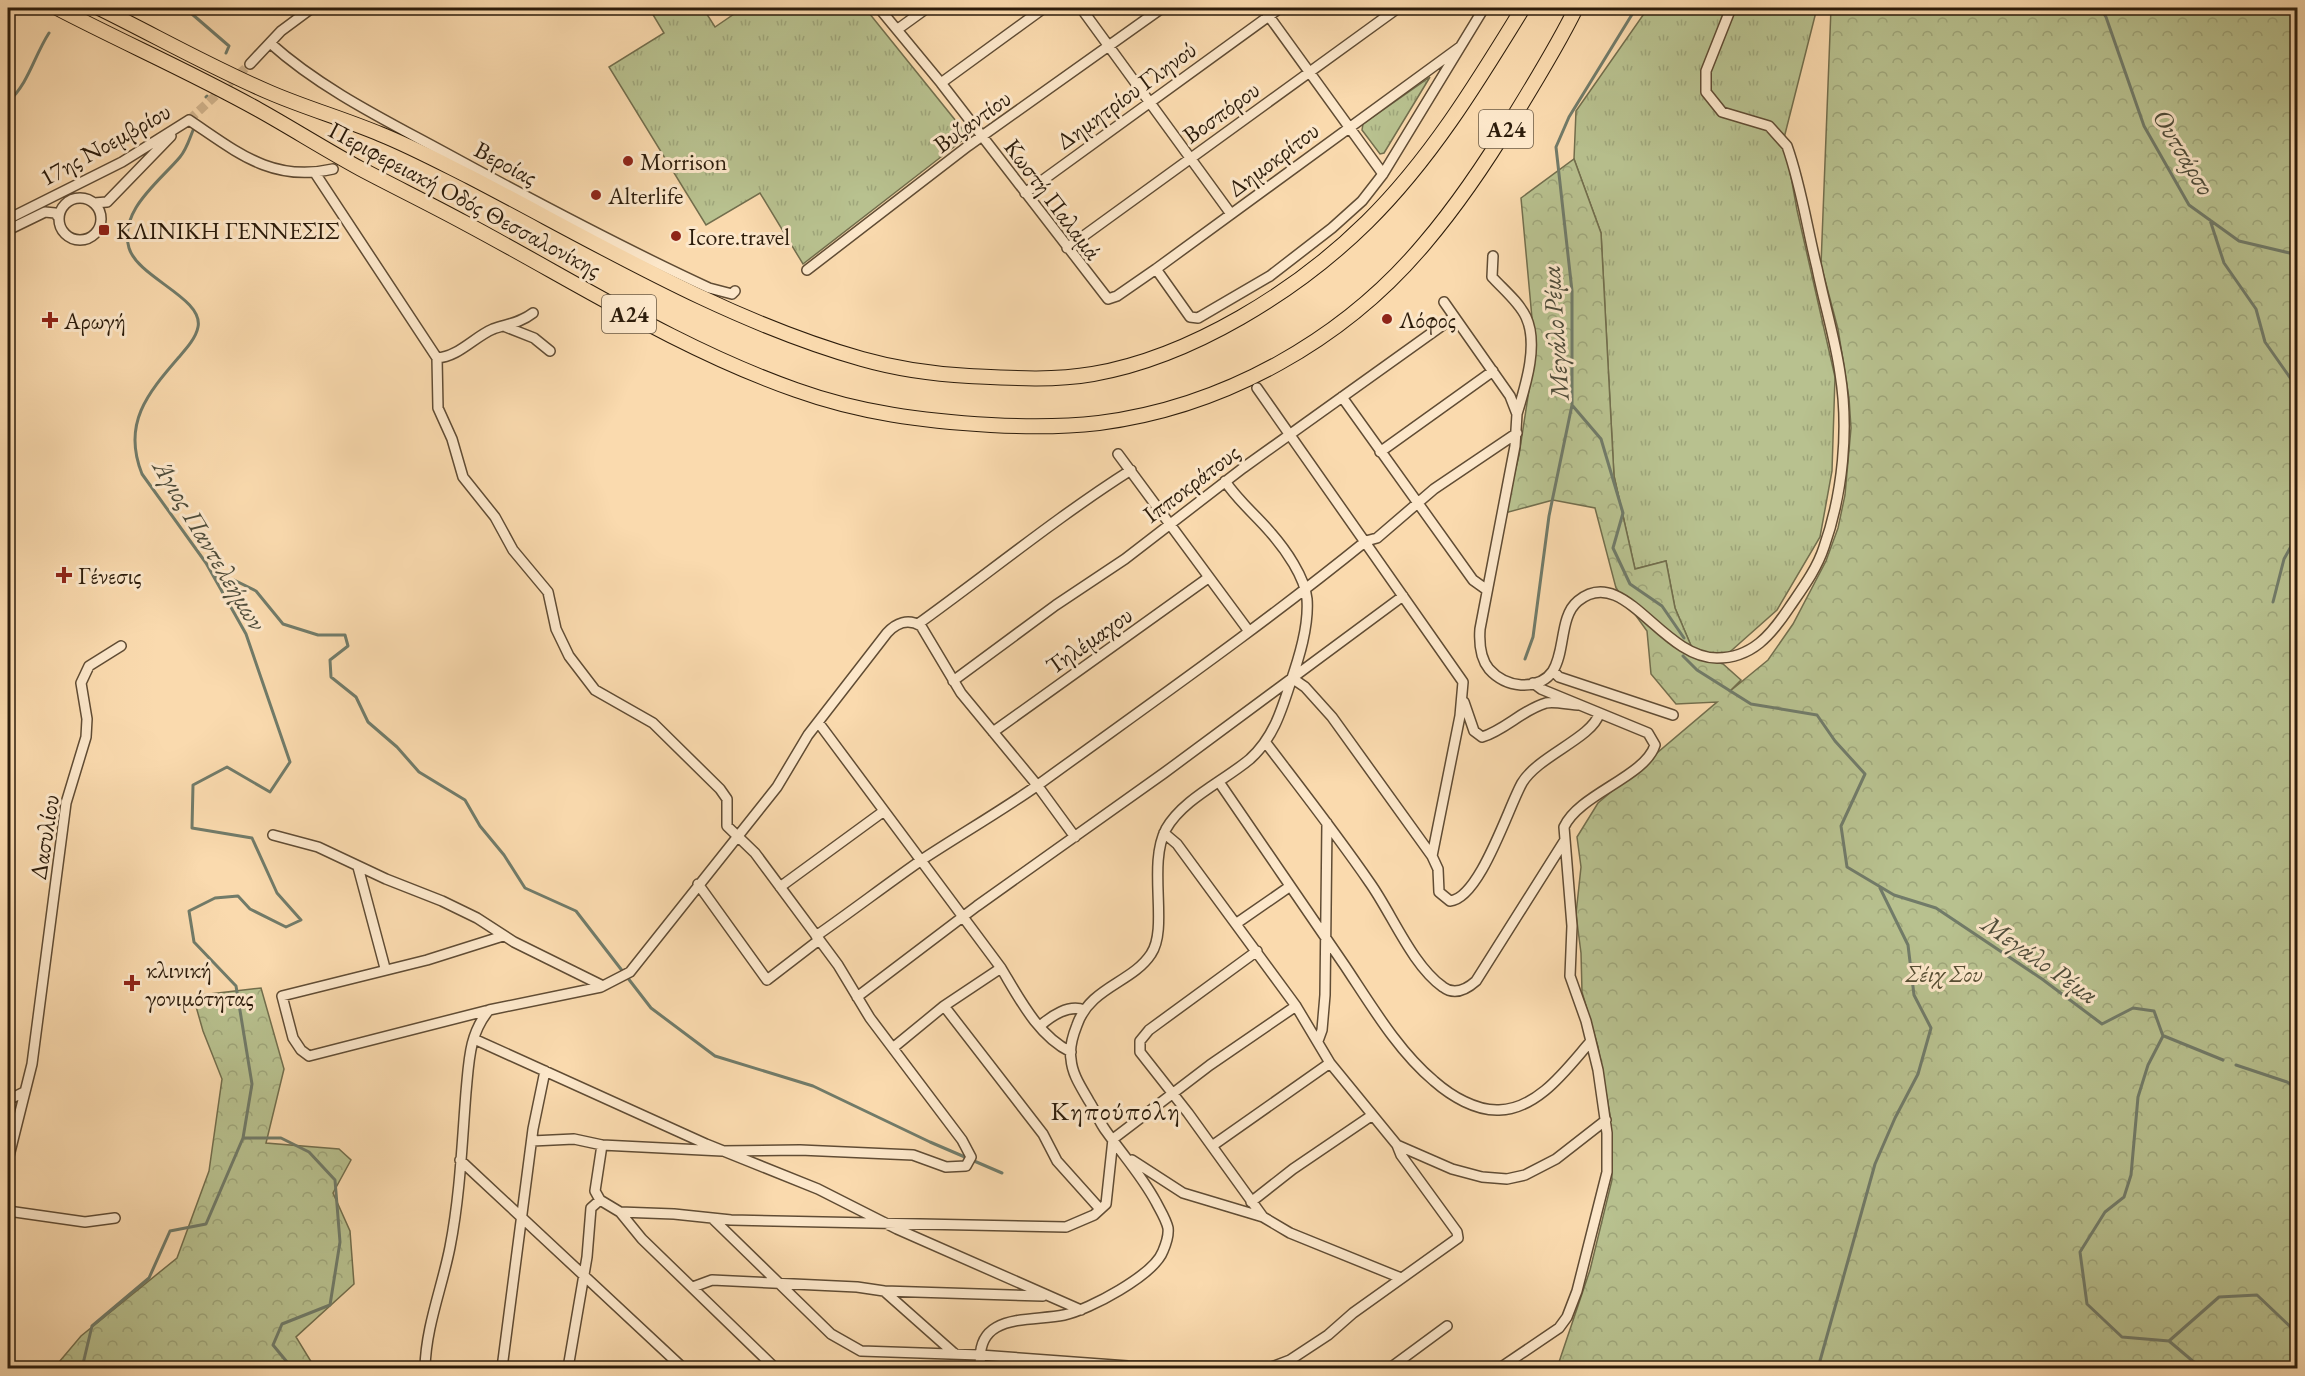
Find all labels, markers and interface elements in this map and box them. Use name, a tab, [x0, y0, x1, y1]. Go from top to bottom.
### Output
street label: Δημητρίου Γληνού	[1050, 34, 1202, 156]
street label: Βοσπόρου	[1176, 74, 1266, 150]
street label: Βυζαντίου	[927, 82, 1017, 160]
street label: 17ης Νοεμβρίου	[34, 95, 176, 193]
water label: Ουτσάρσο	[2145, 103, 2223, 201]
road number: Α24	[1479, 110, 1533, 148]
street label: Περιφερειακή Οδός Θεσσαλονίκης	[323, 114, 607, 284]
street label: Δημοκρίτου	[1221, 114, 1325, 204]
street label: Κωστή Παλαμά	[997, 132, 1109, 266]
street label: Βεροίας	[469, 134, 543, 192]
place label: Morrison	[640, 146, 728, 177]
marker: Morrison	[621, 154, 635, 168]
place label: Alterlife	[607, 180, 683, 211]
marker: Alterlife	[589, 188, 603, 202]
place label: ΚΛΙΝΙΚΗ ΓΕΝΝΕΣΙΣ	[116, 215, 340, 246]
place label: Icore.travel	[688, 221, 790, 252]
marker: ΚΛΙΝΙΚΗ ΓΕΝΝΕΣΙΣ	[97, 223, 111, 237]
marker: Icore.travel	[669, 229, 683, 243]
water label: Μεγάλο Ρέμα	[1533, 265, 1577, 403]
road number: Α24	[602, 295, 656, 333]
place label: Λόφος	[1398, 304, 1456, 335]
place label: Αρωγή	[63, 305, 126, 336]
marker: Αρωγή	[41, 311, 59, 329]
marker: Λόφος	[1380, 312, 1394, 326]
street label: Ιπποκράτους	[1136, 437, 1246, 529]
water label: Άγιος Παντελεήμων	[144, 451, 275, 637]
place label: Γένεσις	[78, 560, 142, 591]
marker: Γένεσις	[55, 566, 73, 584]
street label: Τηλέμαχου	[1040, 599, 1138, 681]
street label: Δασυλίου	[22, 792, 66, 882]
water label: Μεγάλο Ρέμα	[1974, 905, 2105, 1011]
place label: κλινική γονιμότητας	[145, 954, 254, 1013]
park label: Σέιχ Σου	[1905, 958, 1982, 989]
marker: κλινική γονιμότητας	[123, 974, 141, 992]
district label: Κηπούπολη	[1051, 1093, 1181, 1128]

